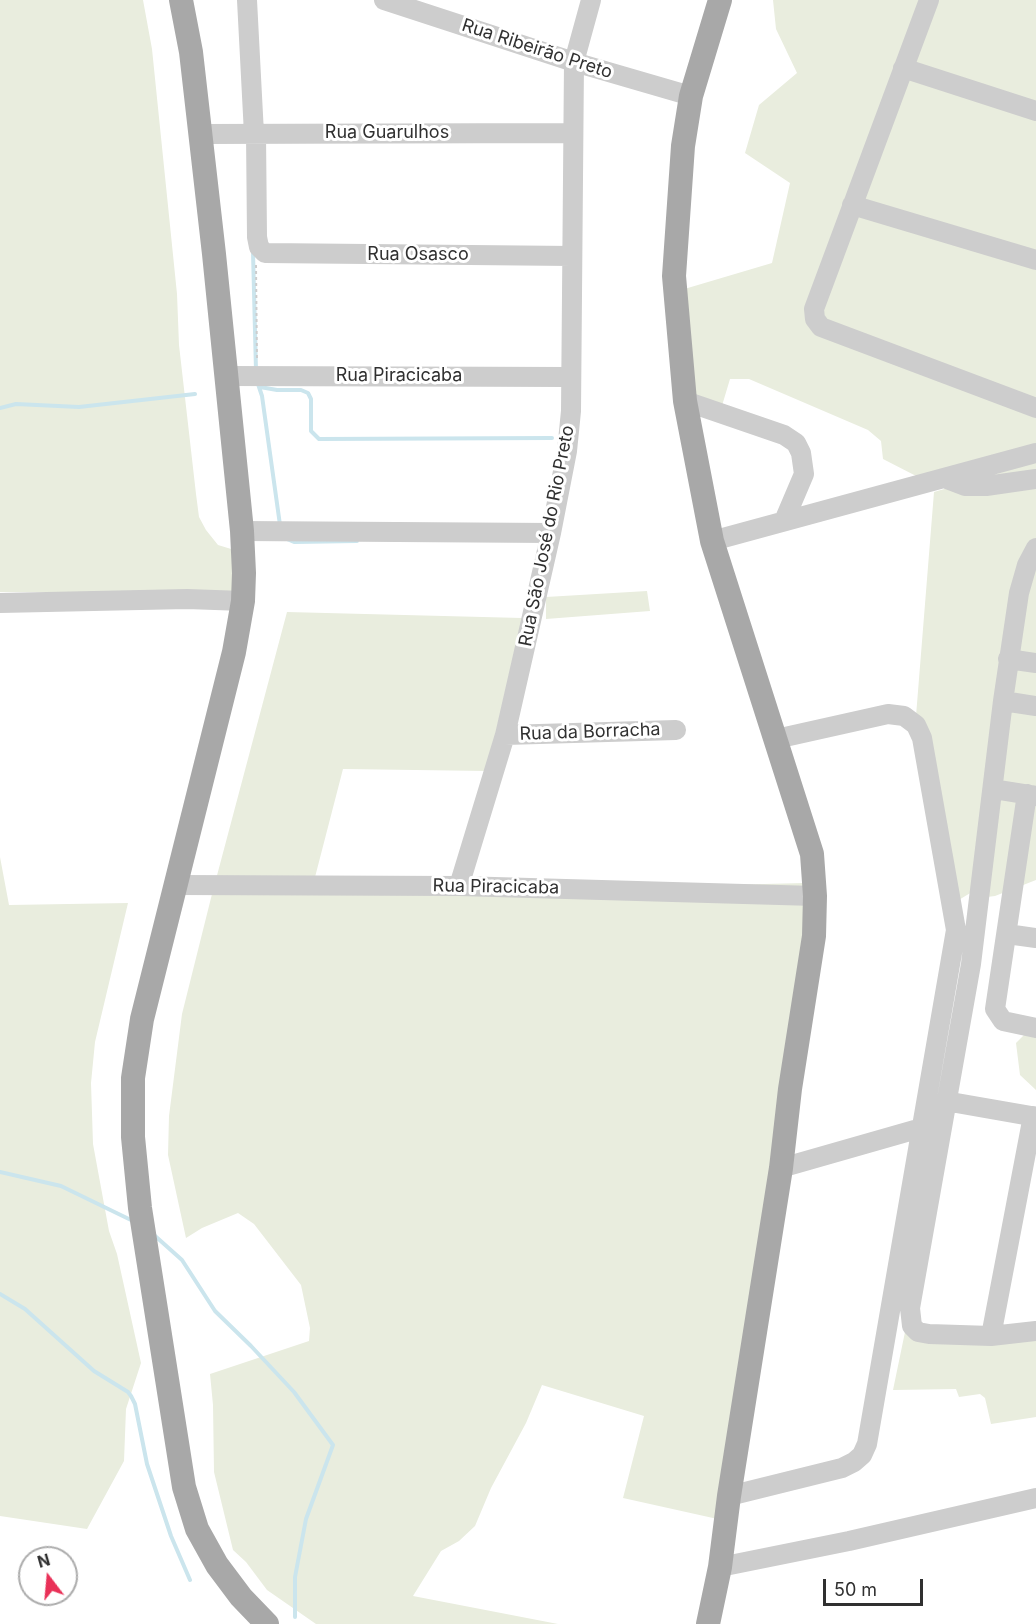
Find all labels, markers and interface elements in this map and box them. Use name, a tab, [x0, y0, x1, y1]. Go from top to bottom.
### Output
street label: Rua Ribeirão Preto	[459, 14, 615, 84]
street label: Rua Guarulhos	[325, 122, 449, 144]
street label: Rua Osasco	[367, 244, 469, 266]
street label: Rua Piracicaba	[336, 365, 462, 387]
street label: Rua São José do Rio Preto	[515, 424, 579, 648]
street label: Rua da Borracha	[519, 719, 661, 745]
street label: Rua Piracicaba	[432, 875, 560, 899]
north arrow	[18, 1546, 78, 1606]
text: N	[35, 1549, 52, 1572]
scale bar	[826, 1567, 926, 1605]
text: 50 m	[834, 1579, 877, 1600]

